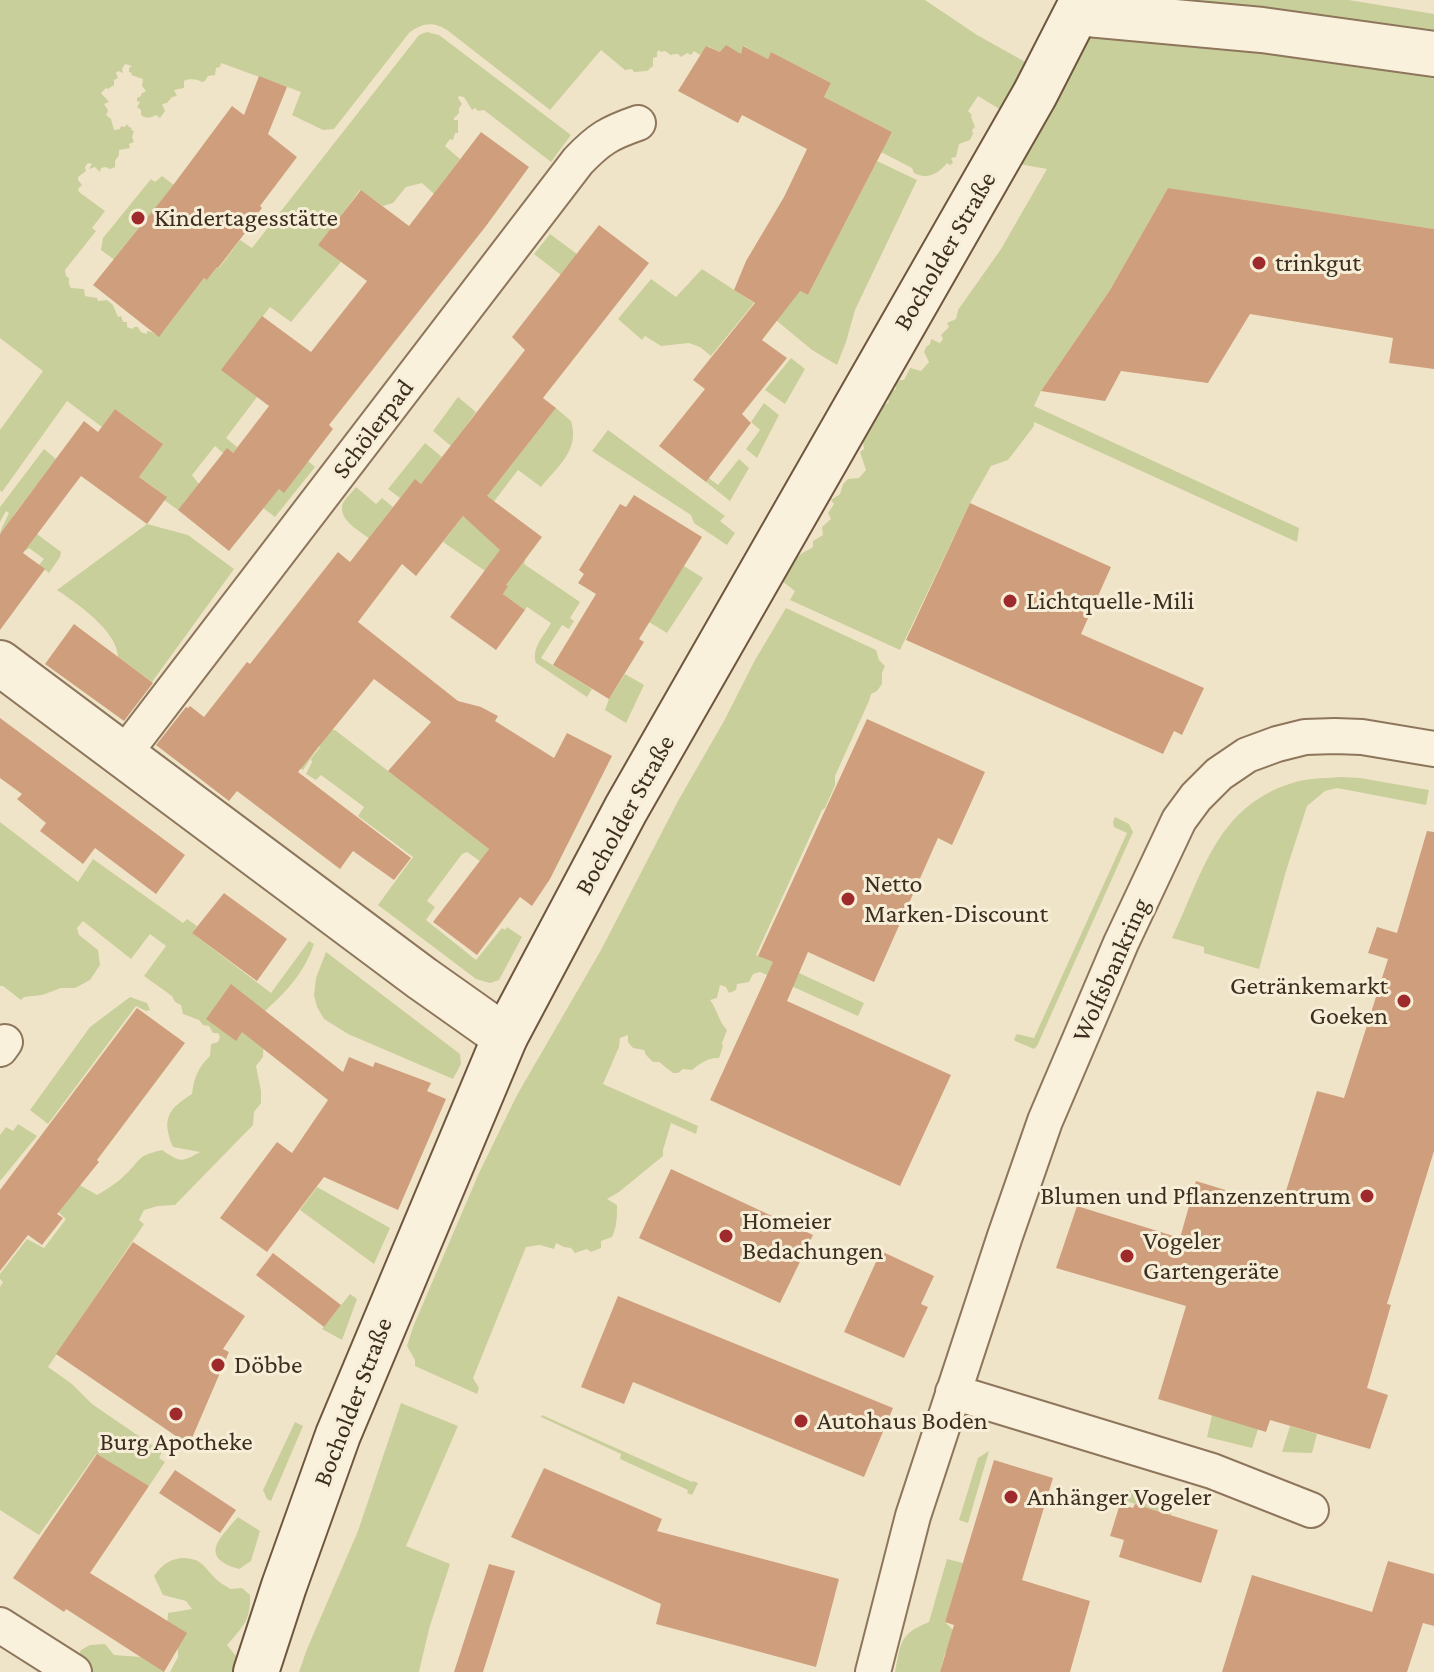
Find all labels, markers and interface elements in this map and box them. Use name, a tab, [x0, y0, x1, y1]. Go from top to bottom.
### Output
street label: Bocholder Straße	[887, 166, 1003, 336]
place label: Kindertagesstätte	[154, 202, 338, 234]
marker: Kindertagesstätte	[129, 209, 147, 227]
place label: trinkgut	[1275, 247, 1361, 279]
marker: trinkgut	[1250, 254, 1268, 272]
street label: Schölerpad	[325, 373, 421, 485]
place label: Lichtquelle-Mili	[1026, 585, 1194, 617]
marker: Lichtquelle-Mili	[1001, 592, 1019, 610]
street label: Bocholder Straße	[568, 730, 682, 900]
place label: Netto Marken-Discount	[864, 868, 1048, 930]
marker: Netto Marken-Discount	[839, 890, 857, 908]
street label: Wolfsbankring	[1065, 893, 1157, 1047]
place label: Getränkemarkt Goeken	[1230, 970, 1388, 1032]
marker: Getränkemarkt Goeken	[1395, 992, 1413, 1010]
place label: Blumen und Pflanzenzentrum	[1040, 1180, 1351, 1212]
marker: Blumen und Pflanzenzentrum	[1358, 1187, 1376, 1205]
place label: Homeier Bedachungen	[742, 1205, 884, 1266]
place label: Vogeler Gartengeräte	[1143, 1225, 1279, 1286]
marker: Homeier Bedachungen	[717, 1227, 735, 1245]
marker: Vogeler Gartengeräte	[1118, 1247, 1136, 1265]
street label: Bocholder Straße	[307, 1313, 399, 1491]
place label: Döbbe	[234, 1349, 302, 1381]
marker: Döbbe	[209, 1356, 227, 1374]
marker: Burg Apotheke	[167, 1405, 185, 1423]
place label: Autohaus Boden	[817, 1405, 988, 1437]
marker: Autohaus Boden	[792, 1412, 810, 1430]
place label: Burg Apotheke	[99, 1426, 253, 1458]
place label: Anhänger Vogeler	[1027, 1481, 1212, 1513]
marker: Anhänger Vogeler	[1002, 1488, 1020, 1506]

